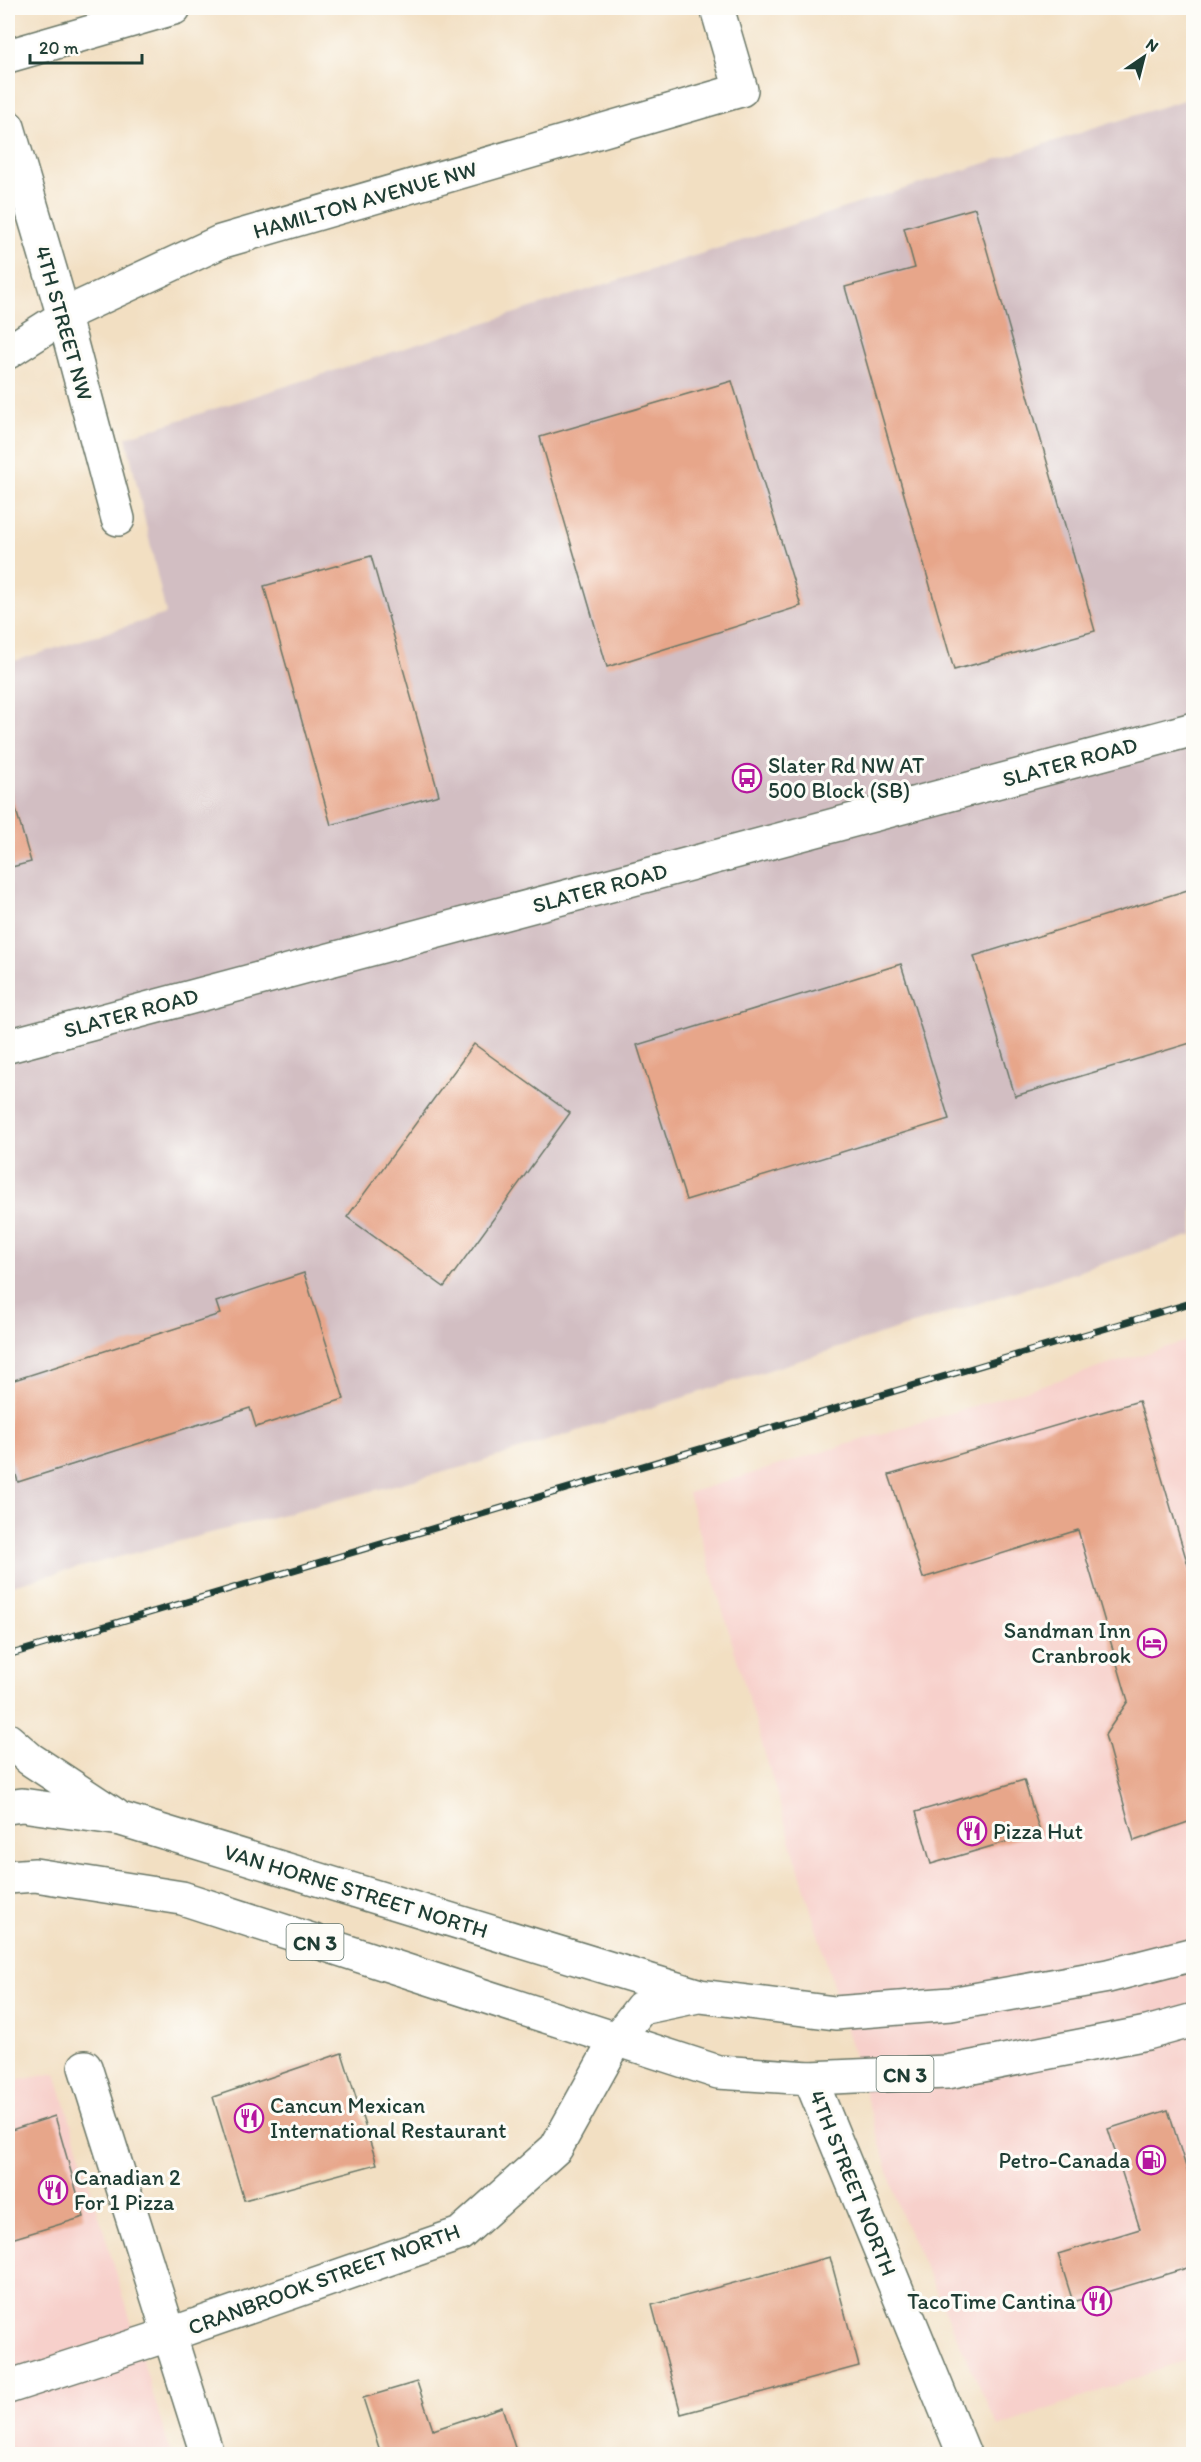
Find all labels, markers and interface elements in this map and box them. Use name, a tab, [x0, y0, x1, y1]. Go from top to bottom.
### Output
scale bar	[30, 27, 142, 65]
north arrow	[1114, 27, 1174, 87]
text: N	[1142, 34, 1162, 56]
text: 20 m	[39, 37, 79, 59]
street label: HAMILTON AVENUE NW	[250, 155, 480, 245]
street label: 4TH STREET NW	[29, 243, 99, 404]
street label: SLATER ROAD	[1000, 731, 1140, 793]
place label: Slater Rd NW AT 500 Block (SB)	[768, 752, 925, 804]
bus stop icon: Slater Rd NW AT 500 Block (SB)	[731, 762, 763, 794]
street label: SLATER ROAD	[530, 857, 670, 919]
street label: SLATER ROAD	[61, 982, 201, 1044]
place label: Sandman Inn Cranbrook	[1004, 1617, 1132, 1669]
hotel icon: Sandman Inn Cranbrook	[1136, 1627, 1168, 1659]
restaurant icon: Pizza Hut	[956, 1815, 988, 1847]
place label: Pizza Hut	[993, 1818, 1083, 1845]
street label: VAN HORNE STREET NORTH	[221, 1838, 491, 1944]
road number: CN 3	[286, 1924, 344, 1960]
road number: CN 3	[876, 2056, 934, 2092]
street label: 4TH STREET NORTH	[803, 2086, 903, 2280]
place label: Cancun Mexican International Restaurant	[270, 2092, 506, 2144]
restaurant icon: Cancun Mexican International Restaurant	[233, 2102, 265, 2134]
fuel station icon: Petro-Canada	[1135, 2144, 1167, 2176]
place label: Petro-Canada	[999, 2147, 1130, 2174]
place label: Canadian 2 For 1 Pizza	[74, 2164, 181, 2216]
restaurant icon: Canadian 2 For 1 Pizza	[37, 2174, 69, 2206]
street label: CRANBROOK STREET NORTH	[184, 2217, 464, 2341]
restaurant icon: TacoTime Cantina	[1081, 2285, 1113, 2317]
place label: TacoTime Cantina	[907, 2288, 1077, 2315]

